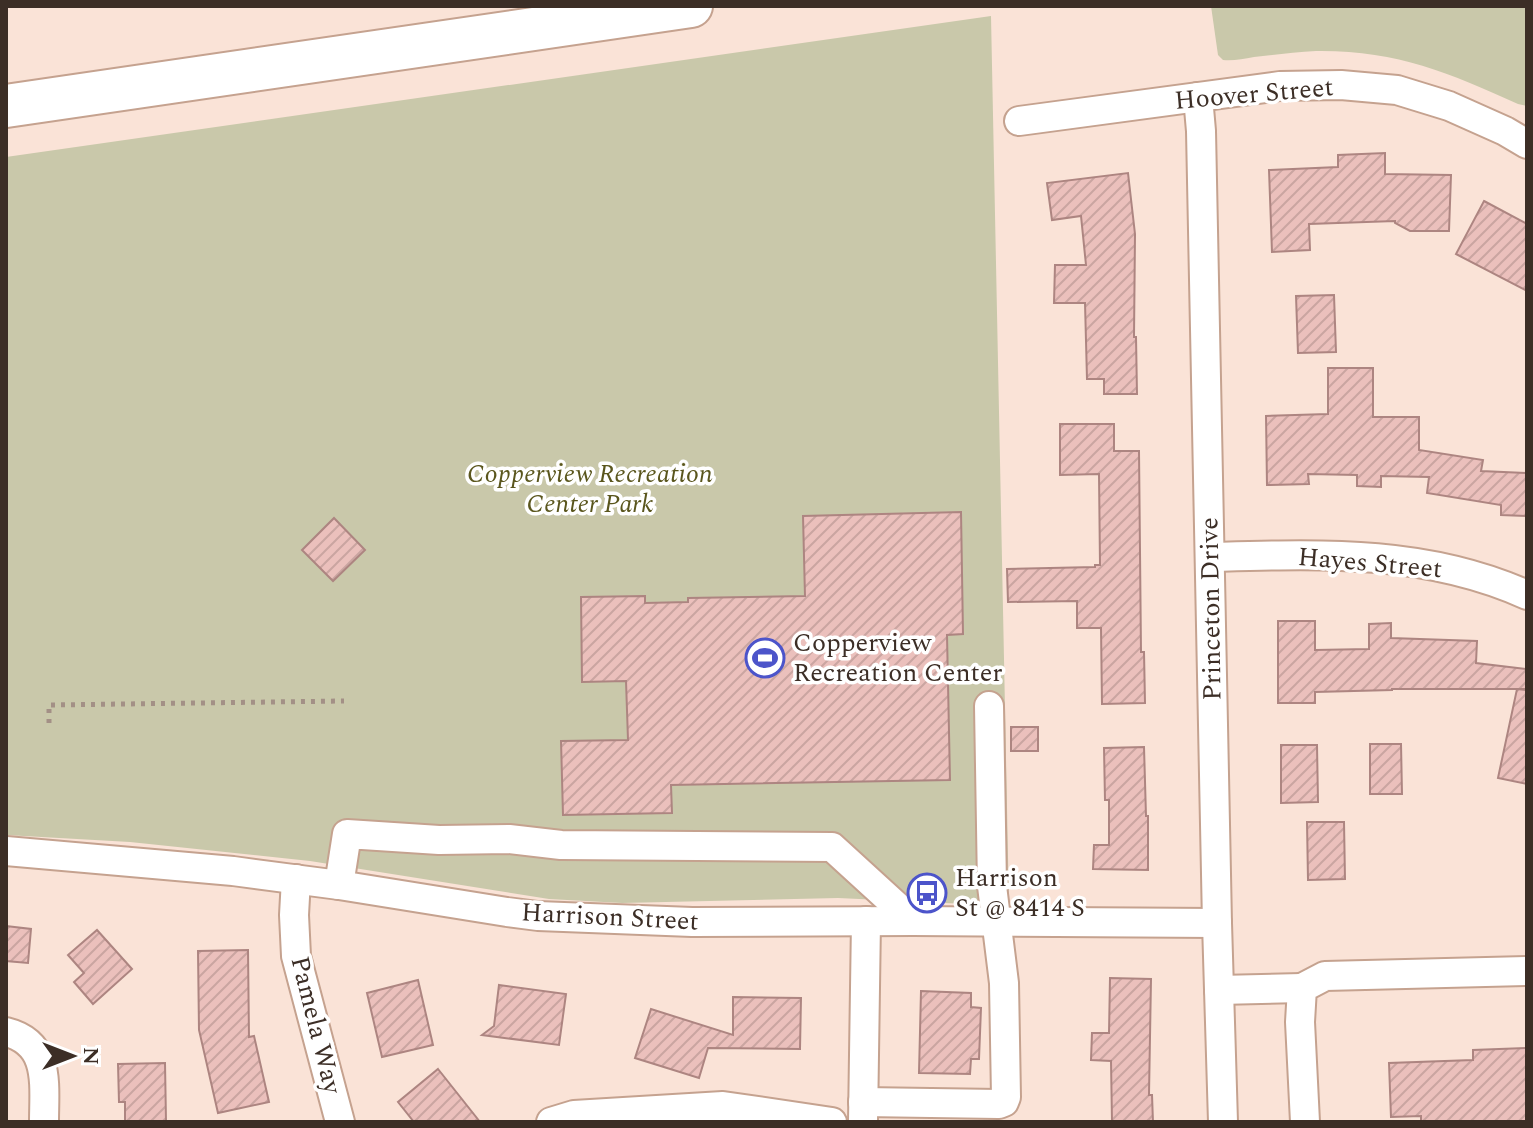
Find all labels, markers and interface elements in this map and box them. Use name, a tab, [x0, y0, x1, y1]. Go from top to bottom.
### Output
street label: Hoover Street	[1173, 67, 1335, 121]
park label: Copperview Recreation Center Park	[467, 454, 713, 524]
street label: Princeton Drive	[1189, 517, 1233, 701]
street label: Hayes Street	[1296, 537, 1444, 589]
place label: Copperview Recreation Center	[793, 623, 1003, 693]
sports icon: Copperview Recreation Center	[744, 637, 786, 679]
place label: Harrison St @ 8414 S	[955, 858, 1085, 928]
bus stop icon: Harrison St @ 8414 S	[906, 872, 948, 914]
street label: Harrison Street	[520, 892, 700, 942]
street label: Pamela Way	[280, 952, 353, 1100]
north arrow	[32, 1016, 112, 1096]
text: N	[74, 1047, 107, 1065]

